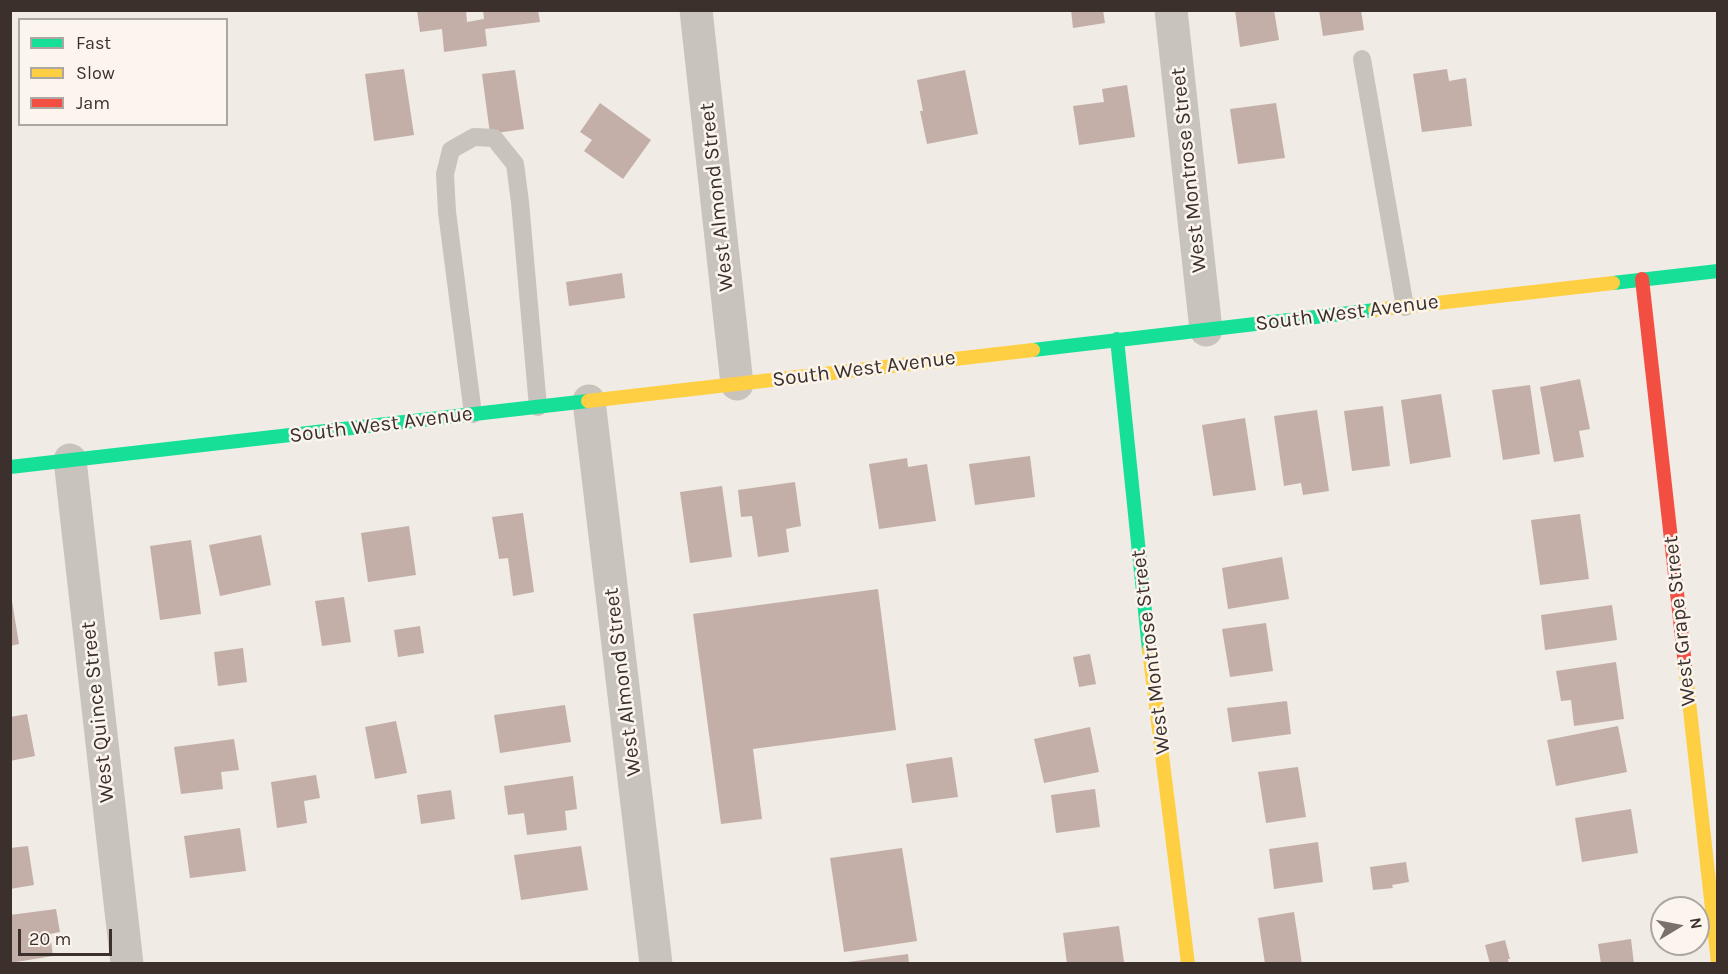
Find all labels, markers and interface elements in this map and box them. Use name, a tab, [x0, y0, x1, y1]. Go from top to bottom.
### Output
legend	[18, 18, 228, 126]
text: Fast	[76, 32, 111, 54]
text: Slow	[76, 62, 115, 84]
street label: West Montrose Street	[1166, 66, 1212, 274]
text: Jam	[76, 92, 110, 114]
street label: West Almond Street	[695, 101, 739, 293]
street label: South West Avenue	[1254, 289, 1440, 337]
street label: South West Avenue	[771, 345, 957, 393]
street label: South West Avenue	[288, 401, 474, 449]
street label: West Grape Street	[1659, 535, 1701, 707]
street label: West Montrose Street	[1126, 548, 1176, 756]
street label: West Almond Street	[599, 586, 647, 778]
street label: West Quince Street	[76, 620, 120, 804]
north arrow	[1650, 896, 1710, 956]
text: N	[1686, 916, 1707, 930]
scale bar	[21, 917, 116, 955]
text: 20 m	[29, 928, 71, 950]

